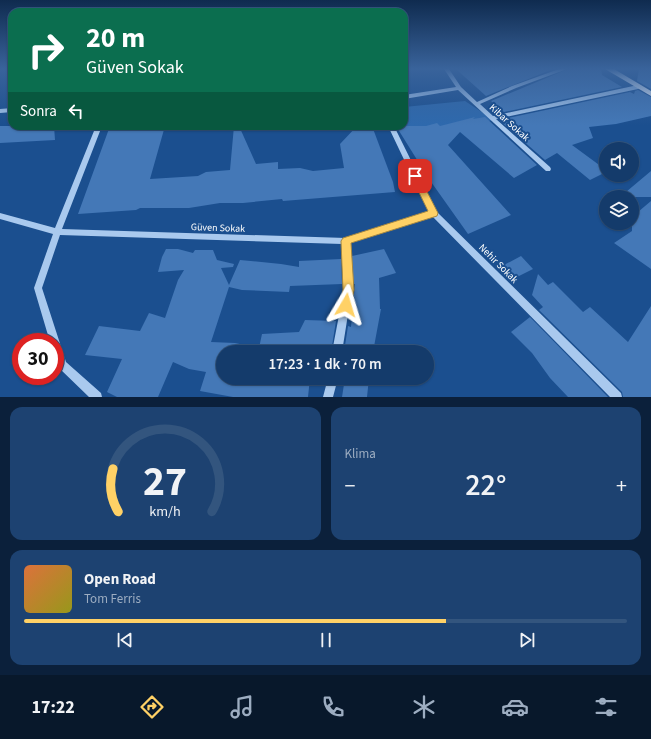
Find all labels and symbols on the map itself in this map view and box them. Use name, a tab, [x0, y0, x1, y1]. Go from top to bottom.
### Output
street label: Kibar Sokak	[486, 101, 533, 145]
pin	[398, 159, 432, 193]
street label: Güven Sokak	[191, 220, 245, 236]
street label: Nehir Sokak	[476, 241, 521, 287]
position arrow	[325, 284, 367, 326]
speed limit sign: 30	[12, 333, 64, 385]

